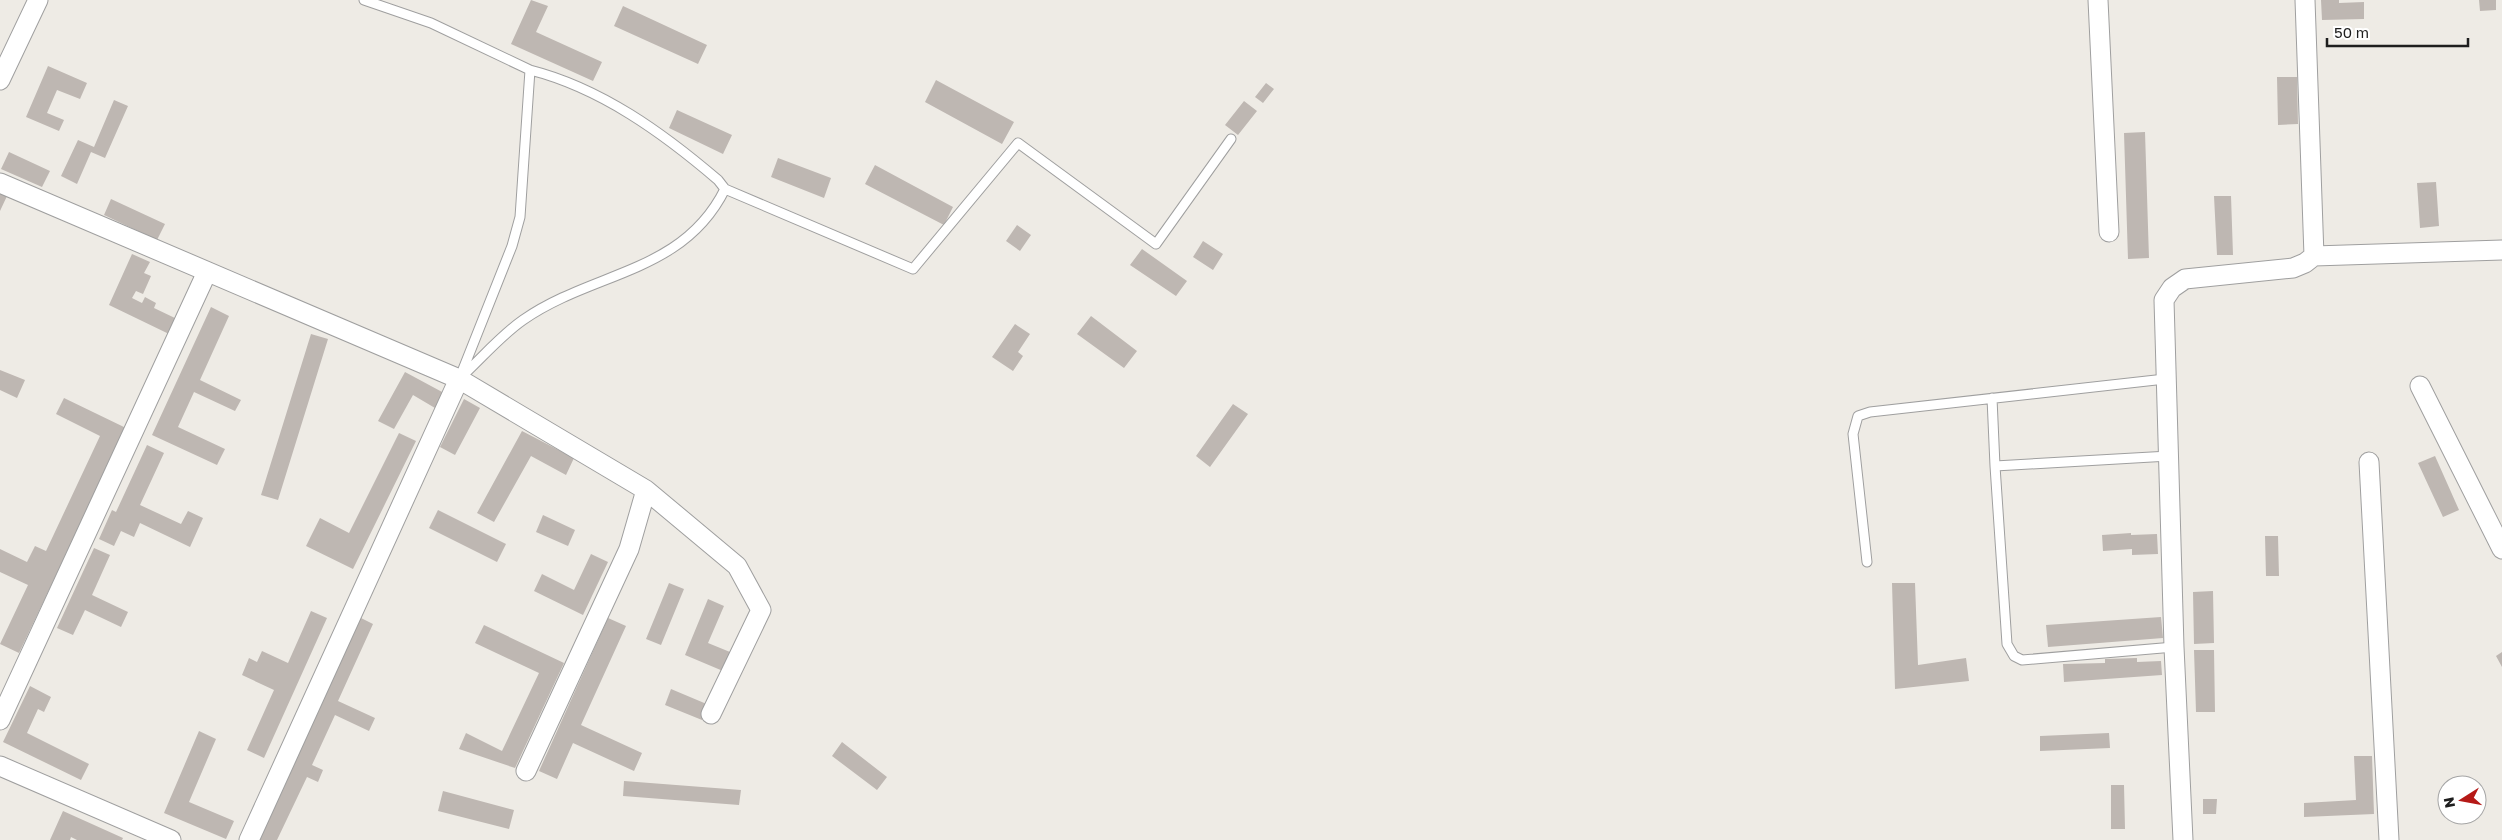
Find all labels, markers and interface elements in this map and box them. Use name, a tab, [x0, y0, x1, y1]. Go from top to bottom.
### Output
scale bar	[2327, 15, 2468, 47]
text: 50 m	[2334, 23, 2369, 41]
north arrow	[2437, 775, 2487, 825]
text: N	[2439, 796, 2458, 809]

